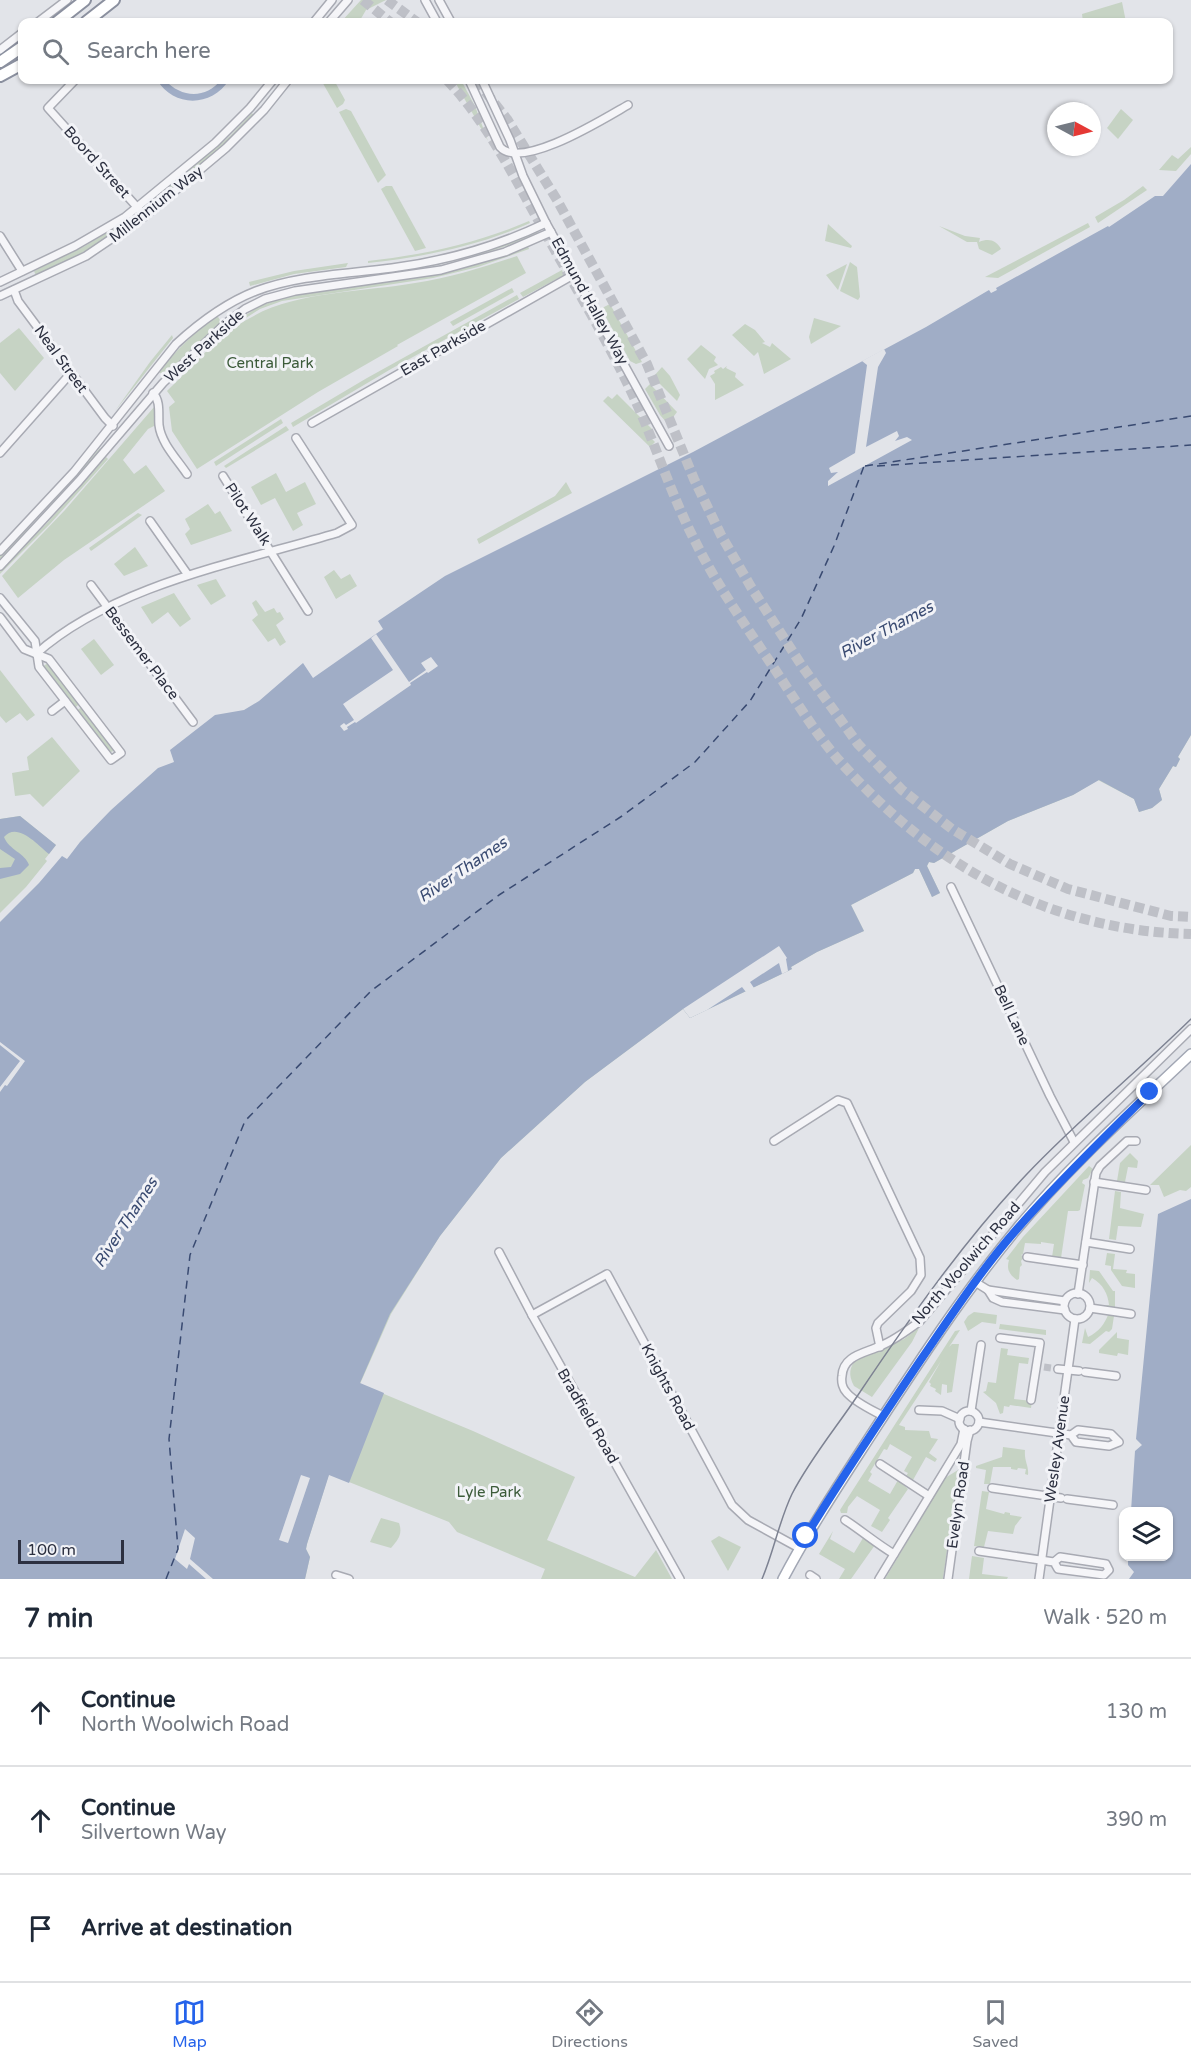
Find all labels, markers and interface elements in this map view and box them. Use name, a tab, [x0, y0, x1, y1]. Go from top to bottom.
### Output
search box	[18, 18, 1173, 84]
icon: search	[39, 35, 72, 68]
text: Search here	[87, 38, 211, 64]
north arrow	[1047, 102, 1101, 156]
street label: Boord Street	[60, 122, 134, 202]
street label: Millennium Way	[106, 162, 206, 246]
street label: Edmund Halley Way	[548, 234, 632, 368]
street label: West Parkside	[161, 306, 247, 386]
street label: East Parkside	[397, 316, 489, 380]
street label: Neal Street	[30, 322, 92, 397]
park label: Central Park	[226, 354, 314, 372]
street label: Pilot Walk	[221, 479, 275, 549]
water label: River Thames	[836, 596, 938, 663]
street label: Bessemer Place	[101, 603, 183, 703]
water label: River Thames	[414, 832, 512, 907]
street label: Bell Lane	[990, 982, 1034, 1048]
route end	[1136, 1078, 1162, 1104]
water label: River Thames	[89, 1173, 163, 1271]
street label: North Woolwich Road	[908, 1198, 1024, 1328]
street label: Knights Road	[638, 1340, 698, 1434]
street label: Bradfield Road	[554, 1365, 622, 1467]
street label: Wesley Avenue	[1041, 1394, 1073, 1504]
street label: Evelyn Road	[943, 1460, 973, 1550]
park label: Lyle Park	[457, 1483, 521, 1501]
map controls	[1119, 1507, 1173, 1561]
button: layers	[1119, 1507, 1173, 1561]
route start	[792, 1522, 818, 1548]
scale bar	[18, 1537, 124, 1564]
text: 100 m	[27, 1540, 76, 1560]
text: 7 min	[24, 1603, 93, 1634]
text: Walk · 520 m	[1044, 1606, 1167, 1630]
text: Continue	[81, 1687, 176, 1713]
icon: ahead	[24, 1696, 57, 1729]
text: 130 m	[1106, 1700, 1167, 1724]
text: North Woolwich Road	[81, 1713, 289, 1737]
text: Continue	[81, 1795, 176, 1821]
icon: ahead	[24, 1804, 57, 1837]
text: 390 m	[1106, 1808, 1167, 1832]
text: Silvertown Way	[81, 1821, 227, 1845]
icon: arrive	[24, 1912, 57, 1945]
text: Arrive at destination	[81, 1915, 292, 1941]
tab: Map	[172, 1996, 207, 2052]
tab: Directions	[551, 1996, 628, 2052]
tab: Saved	[972, 1996, 1019, 2052]

